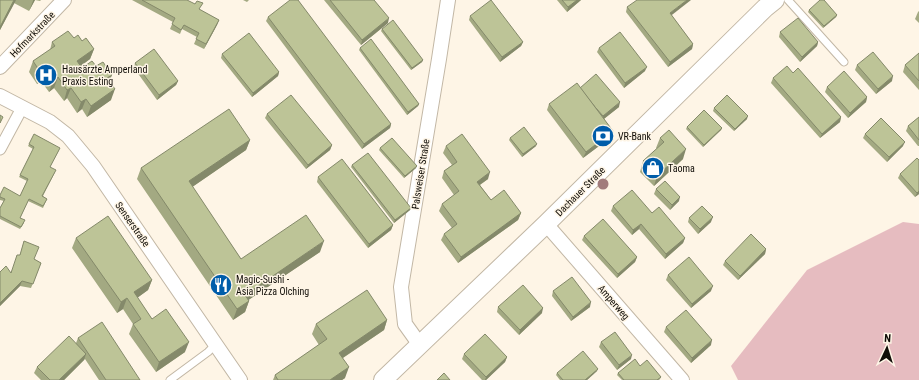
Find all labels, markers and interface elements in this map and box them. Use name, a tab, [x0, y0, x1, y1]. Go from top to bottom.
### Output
street label: Hofmarkstraße	[8, 9, 57, 60]
hospital icon: Hausärzte Amperland Praxis Esting	[33, 62, 59, 88]
place label: Hausärzte Amperland Praxis Esting	[62, 64, 147, 87]
bank icon: VR-Bank	[590, 123, 616, 149]
place label: VR-Bank	[618, 131, 651, 142]
street label: Palsweiser Straße	[410, 138, 432, 210]
shop icon: Taoma	[640, 155, 666, 181]
place label: Taoma	[668, 163, 695, 174]
street label: Dachauer Straße	[553, 164, 608, 218]
street label: Senserstraße	[113, 200, 152, 249]
restaurant icon: Magic-Sushi - Asia Pizza Olching	[208, 272, 234, 298]
place label: Magic-Sushi - Asia Pizza Olching	[236, 274, 309, 297]
street label: Amperweg	[596, 283, 632, 322]
north arrow	[867, 328, 907, 368]
text: N	[884, 332, 892, 345]

